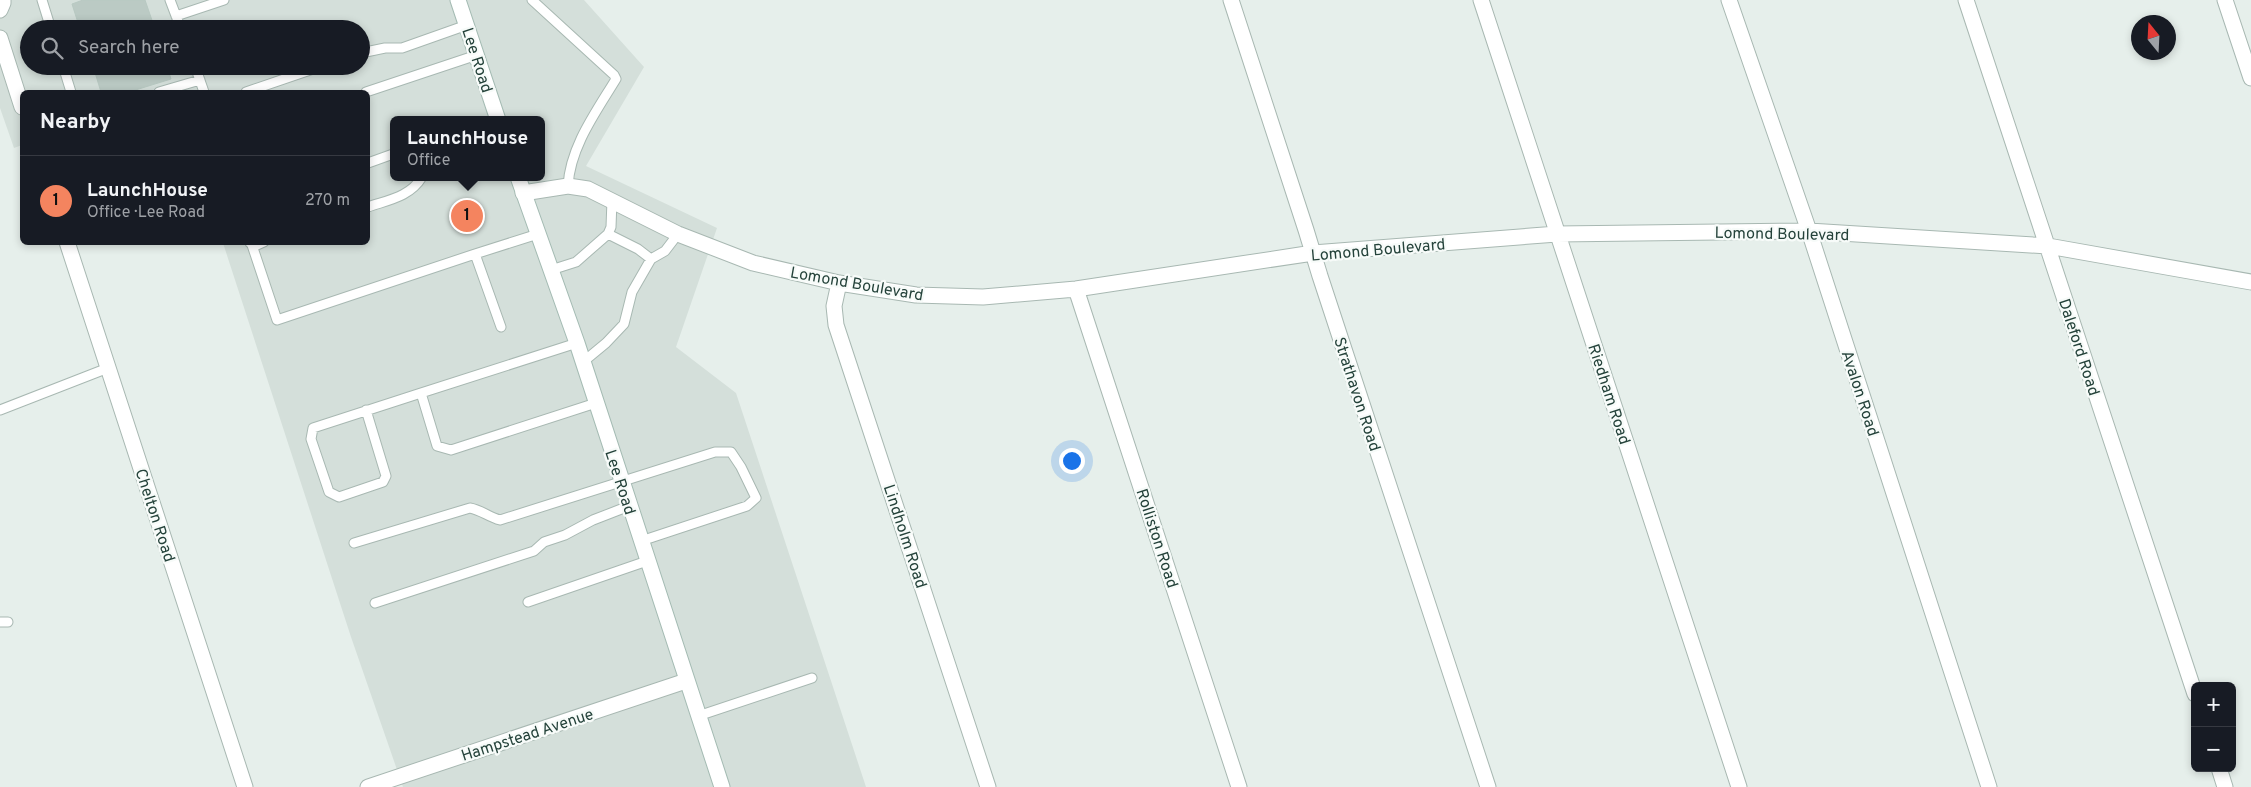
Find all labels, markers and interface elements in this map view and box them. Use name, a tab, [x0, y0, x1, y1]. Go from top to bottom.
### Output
north arrow	[2131, 15, 2176, 60]
search box	[20, 20, 370, 75]
street label: Lee Road	[456, 26, 496, 96]
icon: search	[38, 34, 66, 62]
text: Search here	[78, 36, 180, 60]
text: Nearby	[40, 109, 111, 136]
popup	[390, 116, 545, 181]
text: LaunchHouse	[407, 127, 528, 151]
text: Office	[407, 151, 450, 171]
text: LaunchHouse	[87, 179, 208, 203]
text: 1	[53, 191, 59, 211]
text: 270 m	[305, 191, 350, 211]
pin: 1	[451, 197, 483, 235]
text: Office · Lee Road	[87, 203, 205, 223]
street label: Lomond Boulevard	[1714, 224, 1850, 246]
street label: Lomond Boulevard	[1310, 235, 1446, 267]
street label: Lomond Boulevard	[789, 263, 925, 307]
street label: Daleford Road	[2053, 297, 2103, 399]
street label: Strathavon Road	[1328, 335, 1384, 454]
street label: Riedham Road	[1582, 342, 1634, 447]
street label: Avalon Road	[1836, 348, 1882, 439]
street label: Lee Road	[599, 448, 639, 518]
your location	[1059, 448, 1085, 474]
street label: Chelton Road	[130, 466, 179, 565]
street label: Lindholm Road	[878, 482, 930, 591]
street label: Rolliston Road	[1131, 486, 1182, 591]
map controls	[2191, 682, 2236, 772]
button: +	[2191, 682, 2236, 727]
street label: Hampstead Avenue	[459, 705, 596, 767]
button: −	[2191, 727, 2236, 772]

